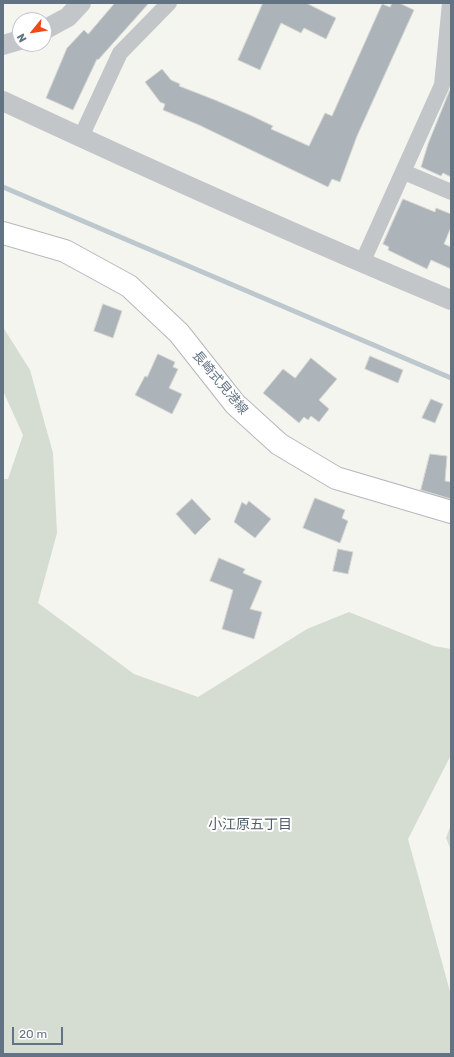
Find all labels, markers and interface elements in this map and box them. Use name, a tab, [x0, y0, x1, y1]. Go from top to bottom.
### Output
north arrow	[12, 12, 52, 52]
text: N	[14, 31, 30, 44]
street label: 長崎式見港線	[189, 348, 251, 418]
district label: 小江原五丁目	[208, 817, 292, 833]
scale bar	[14, 1019, 65, 1045]
text: 20 m	[19, 1027, 47, 1041]

